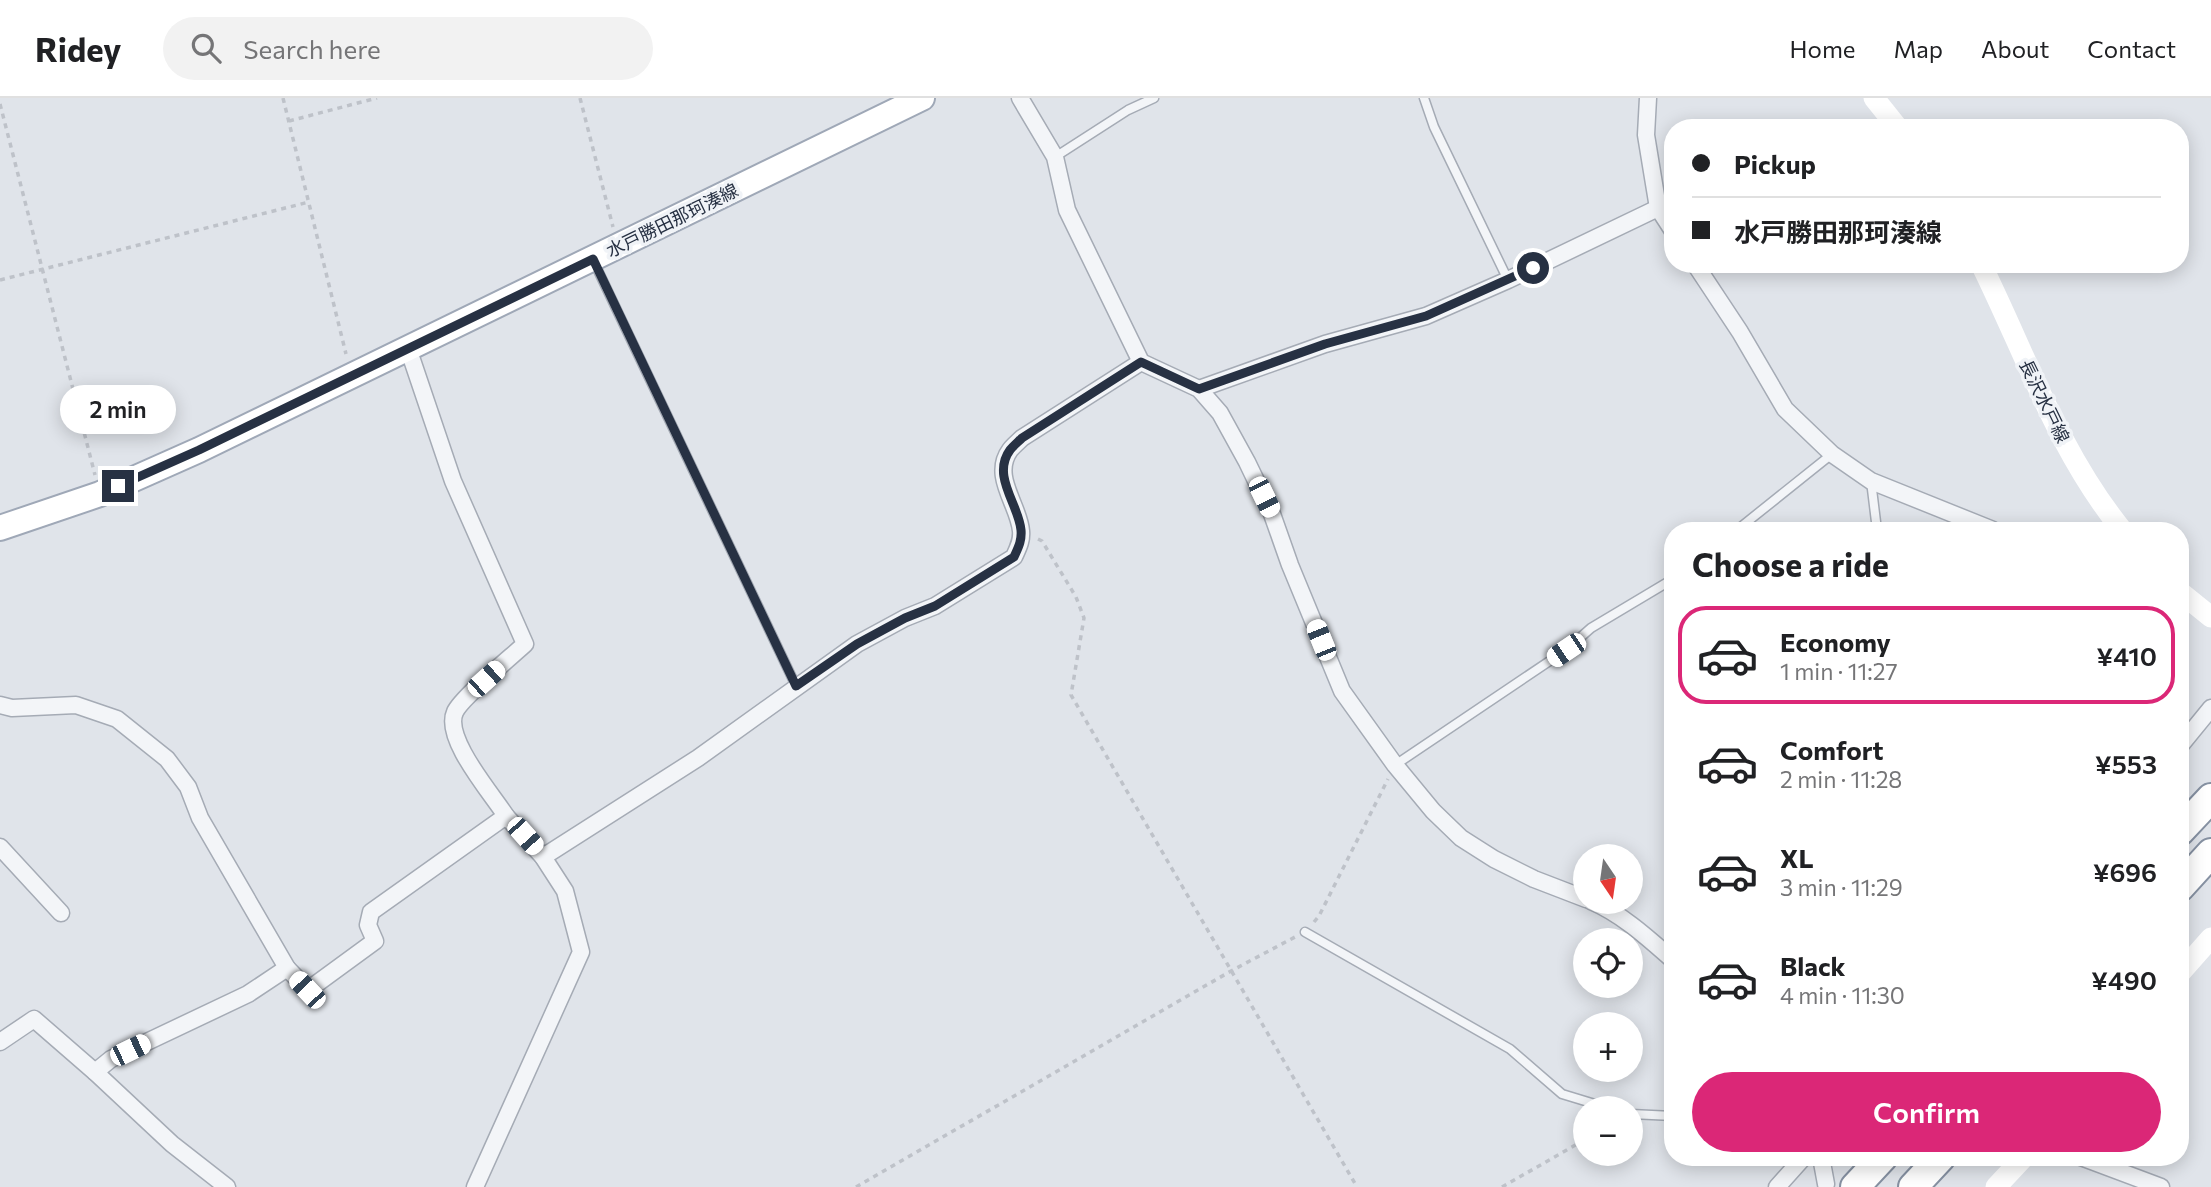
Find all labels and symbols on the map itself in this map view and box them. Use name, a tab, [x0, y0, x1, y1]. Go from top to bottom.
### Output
street label: 水戸勝田那珂湊線	[602, 179, 742, 261]
route start	[1517, 252, 1549, 284]
street label: 長沢水戸線	[2015, 356, 2075, 446]
callout: 2 min	[60, 384, 176, 434]
route end	[102, 470, 134, 502]
car	[1246, 474, 1283, 520]
car	[1304, 617, 1339, 663]
car	[1543, 630, 1590, 670]
car	[464, 657, 509, 701]
car	[504, 813, 547, 859]
north arrow	[1573, 844, 1643, 914]
car	[285, 967, 330, 1013]
car	[107, 1031, 154, 1069]

